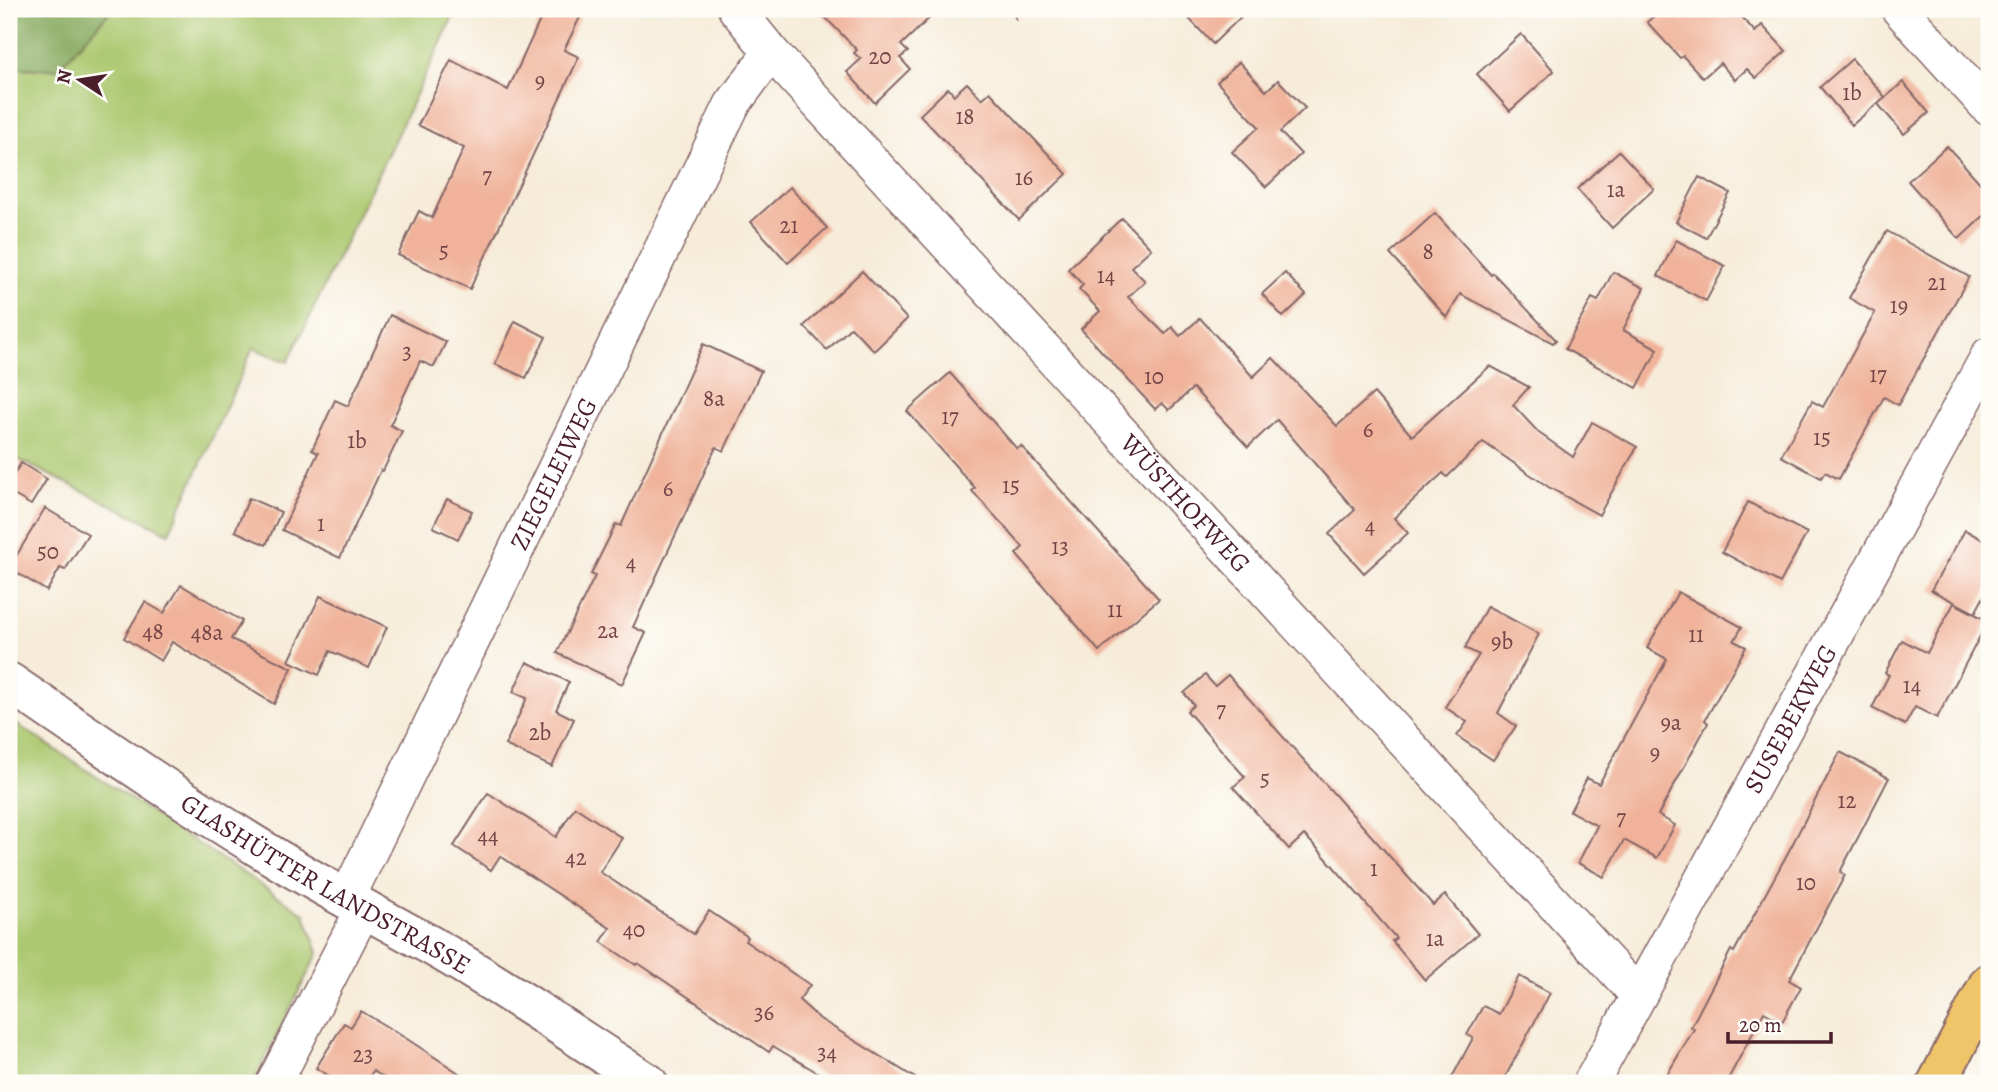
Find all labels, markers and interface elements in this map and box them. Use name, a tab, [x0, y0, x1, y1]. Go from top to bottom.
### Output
house number: 20	[868, 41, 892, 72]
north arrow	[46, 46, 116, 116]
house number: 9	[535, 65, 545, 96]
text: N	[50, 67, 79, 86]
house number: 1b	[1842, 77, 1862, 108]
house number: 18	[955, 101, 975, 132]
house number: 7	[482, 160, 492, 191]
house number: 16	[1015, 162, 1033, 193]
house number: 1a	[1607, 174, 1626, 205]
house number: 21	[780, 210, 799, 241]
house number: 5	[439, 235, 449, 266]
house number: 8	[1422, 236, 1434, 267]
house number: 14	[1097, 260, 1115, 291]
house number: 21	[1928, 267, 1947, 298]
house number: 19	[1890, 290, 1908, 321]
house number: 3	[402, 336, 412, 367]
house number: 17	[1869, 359, 1887, 390]
house number: 10	[1144, 361, 1164, 392]
house number: 8a	[703, 383, 725, 414]
street label: ZIEGELEIWEG	[502, 392, 605, 556]
house number: 17	[941, 401, 959, 432]
house number: 6	[1363, 414, 1373, 445]
house number: 15	[1813, 422, 1831, 453]
house number: 1b	[347, 425, 367, 456]
street label: WÜSTHOFWEG	[1112, 425, 1258, 580]
house number: 15	[1002, 470, 1020, 501]
house number: 6	[663, 473, 673, 504]
house number: 1	[317, 508, 325, 539]
house number: 4	[1365, 510, 1375, 541]
house number: 13	[1051, 531, 1069, 562]
house number: 50	[37, 536, 59, 567]
house number: 4	[626, 547, 636, 578]
house number: 11	[1107, 594, 1123, 625]
house number: 2a	[597, 615, 619, 646]
house number: 48	[142, 616, 164, 647]
house number: 48a	[191, 617, 223, 648]
house number: 11	[1688, 619, 1704, 650]
house number: 9b	[1491, 626, 1513, 657]
street label: SUSEBEKWEG	[1736, 639, 1845, 800]
house number: 14	[1903, 670, 1921, 701]
house number: 7	[1216, 694, 1226, 725]
house number: 9a	[1660, 707, 1682, 738]
house number: 2b	[529, 717, 551, 748]
house number: 9	[1650, 737, 1660, 768]
house number: 5	[1260, 763, 1270, 794]
house number: 12	[1838, 785, 1856, 816]
street label: GLASHÜTTER LANDSTRASSE	[174, 786, 477, 983]
house number: 7	[1616, 802, 1626, 833]
house number: 44	[478, 820, 498, 851]
house number: 42	[565, 842, 587, 873]
house number: 1	[1370, 853, 1378, 884]
house number: 10	[1796, 867, 1816, 898]
house number: 40	[623, 914, 645, 945]
house number: 1a	[1426, 923, 1445, 954]
house number: 36	[754, 997, 774, 1028]
scale bar	[1728, 1001, 1832, 1045]
text: 20 m	[1739, 1011, 1782, 1039]
house number: 34	[817, 1037, 837, 1068]
house number: 23	[353, 1039, 373, 1070]

